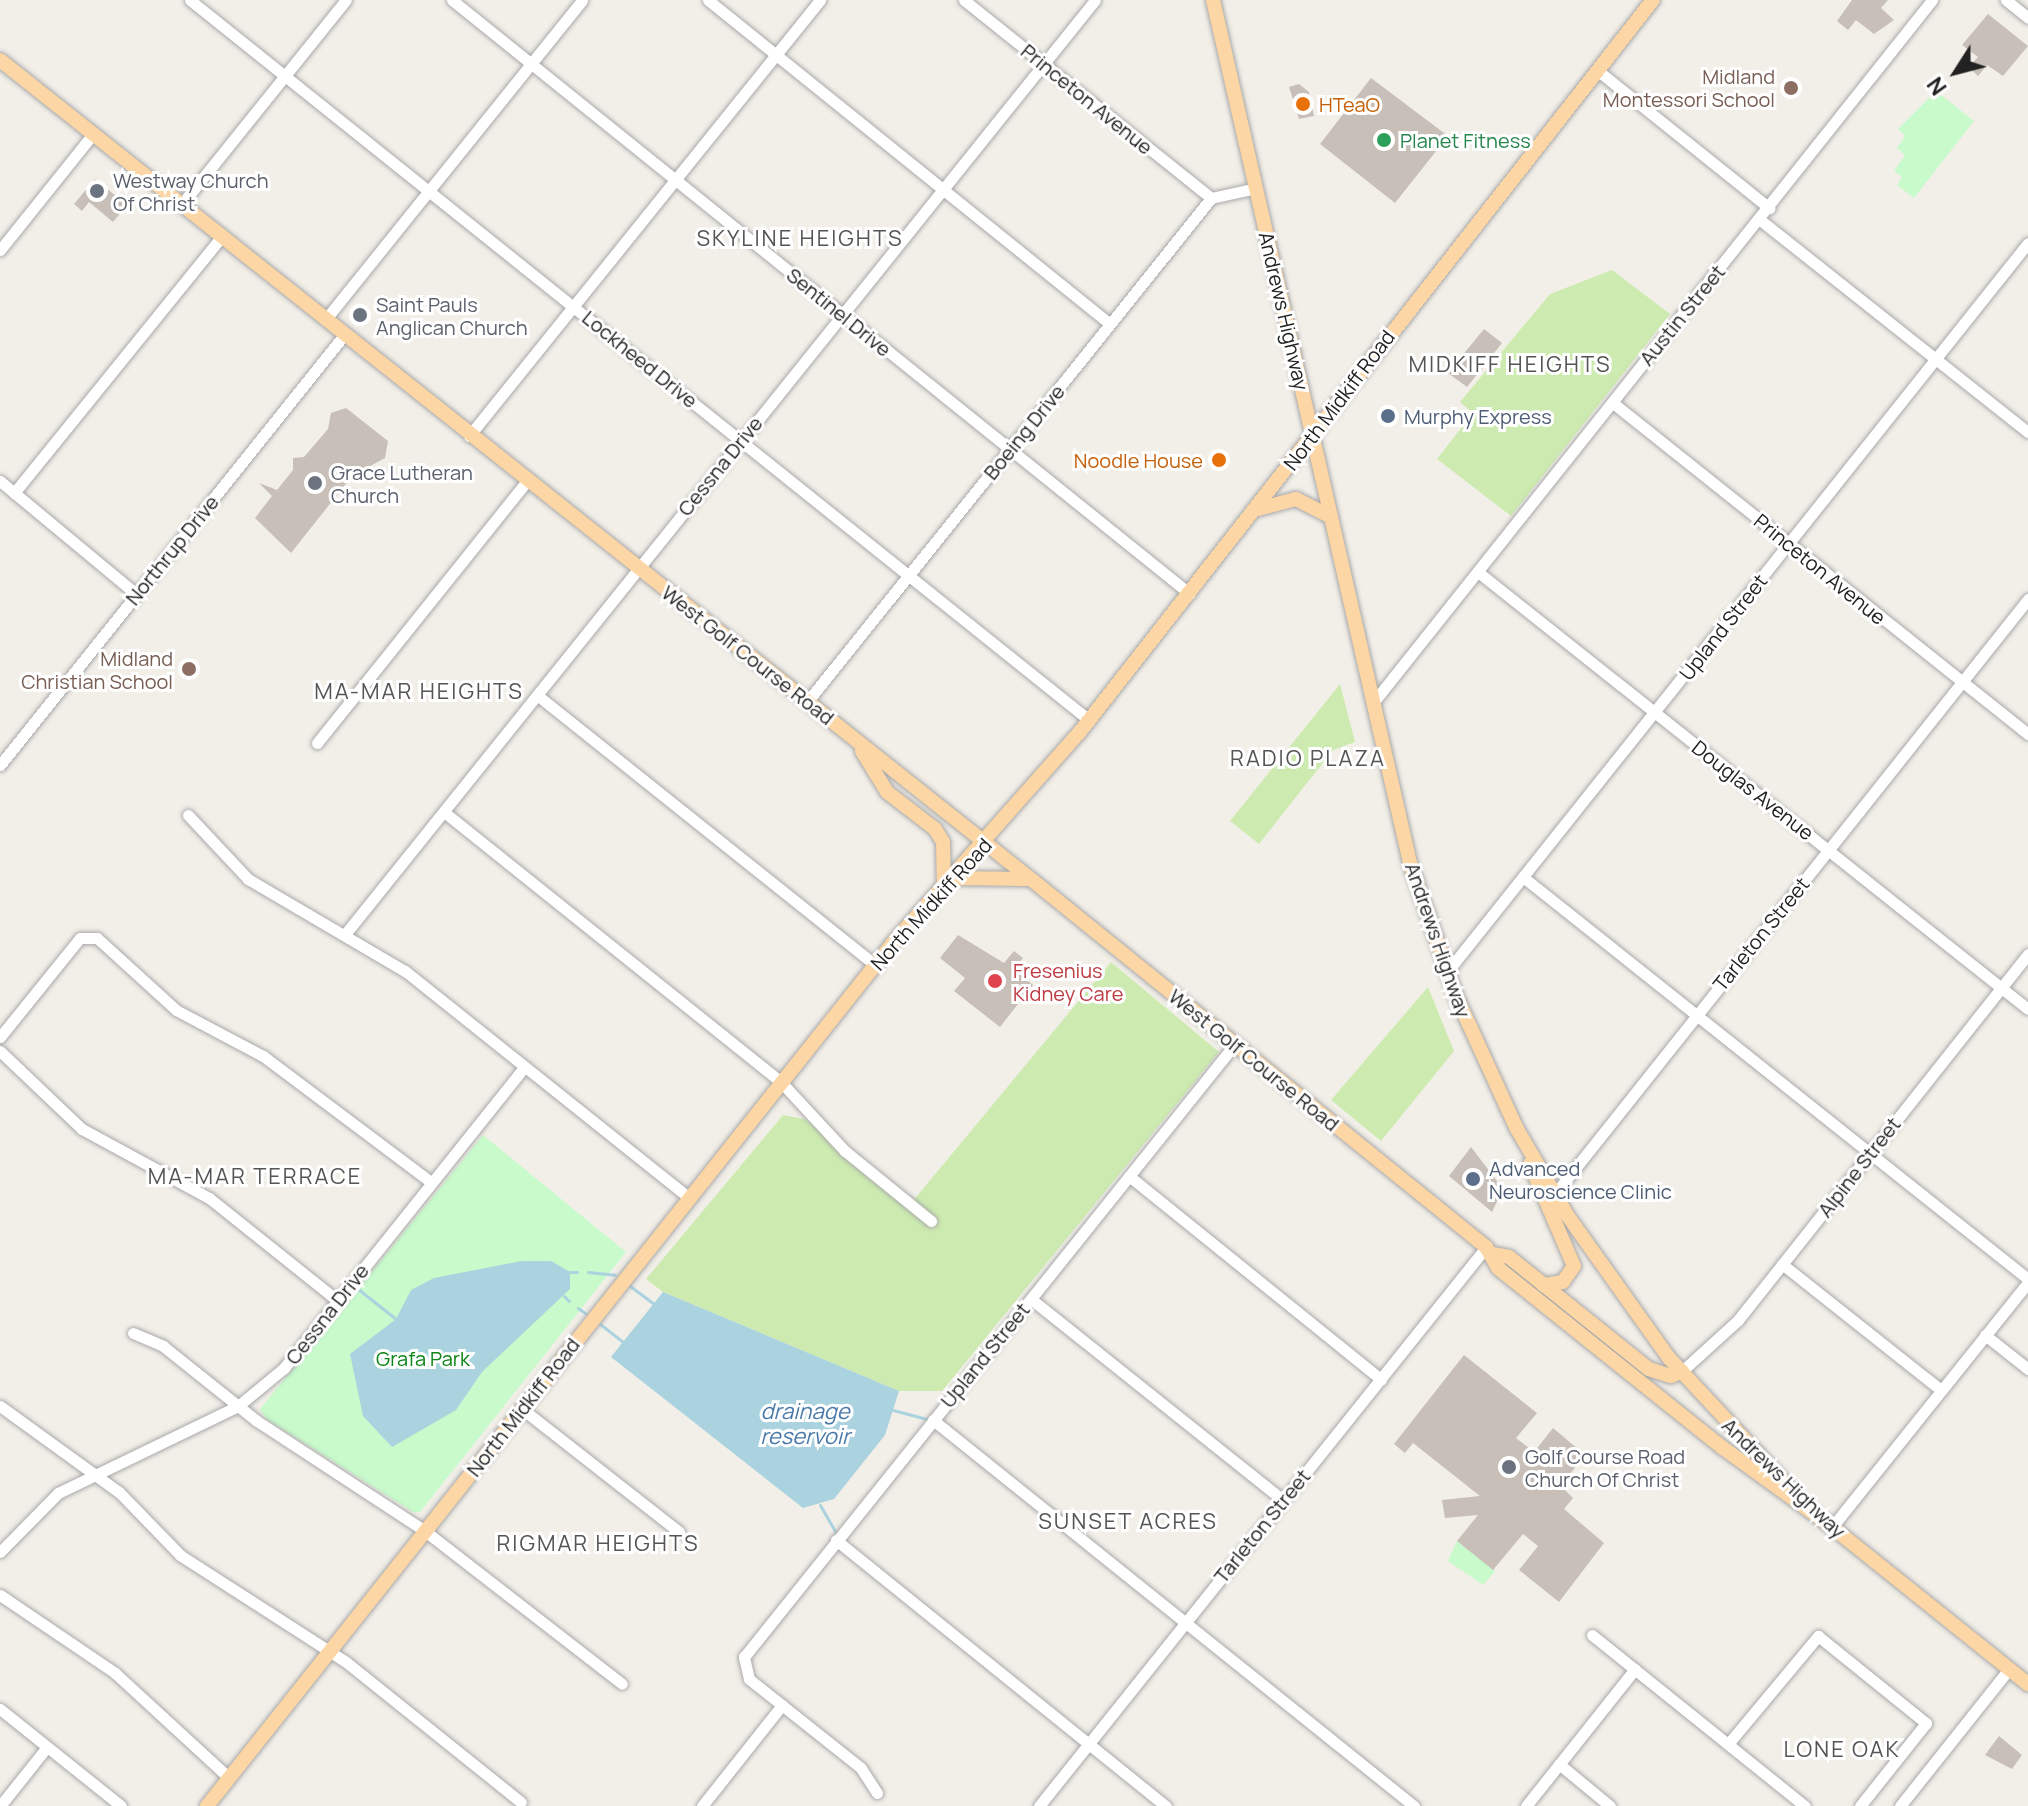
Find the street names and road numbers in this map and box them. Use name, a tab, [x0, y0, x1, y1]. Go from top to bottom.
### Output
street label: Princeton Avenue	[1016, 39, 1158, 159]
street label: Andrews Highway	[1254, 229, 1314, 393]
street label: Austin Street	[1634, 260, 1730, 370]
street label: Sentinel Drive	[782, 263, 896, 361]
street label: Lockheed Drive	[578, 305, 702, 413]
street label: North Midkiff Road	[1279, 325, 1399, 475]
street label: Boeing Drive	[979, 380, 1069, 484]
street label: Cessna Drive	[673, 412, 767, 520]
street label: Northrup Drive	[120, 490, 224, 610]
street label: Princeton Avenue	[1749, 509, 1891, 629]
street label: Upland Street	[1674, 569, 1772, 685]
street label: West Golf Course Road	[657, 580, 839, 730]
street label: Douglas Avenue	[1687, 735, 1819, 845]
street label: North Midkiff Road	[865, 833, 997, 975]
street label: Andrews Highway	[1400, 860, 1476, 1020]
street label: Tarleton Street	[1708, 872, 1814, 996]
street label: West Golf Course Road	[1164, 984, 1344, 1136]
street label: Alpine Street	[1813, 1112, 1905, 1222]
street label: Cessna Drive	[280, 1259, 374, 1369]
street label: Upland Street	[935, 1298, 1035, 1412]
street label: North Midkiff Road	[461, 1333, 585, 1481]
street label: Andrews Highway	[1717, 1413, 1851, 1543]
street label: Tarleton Street	[1209, 1464, 1315, 1588]

